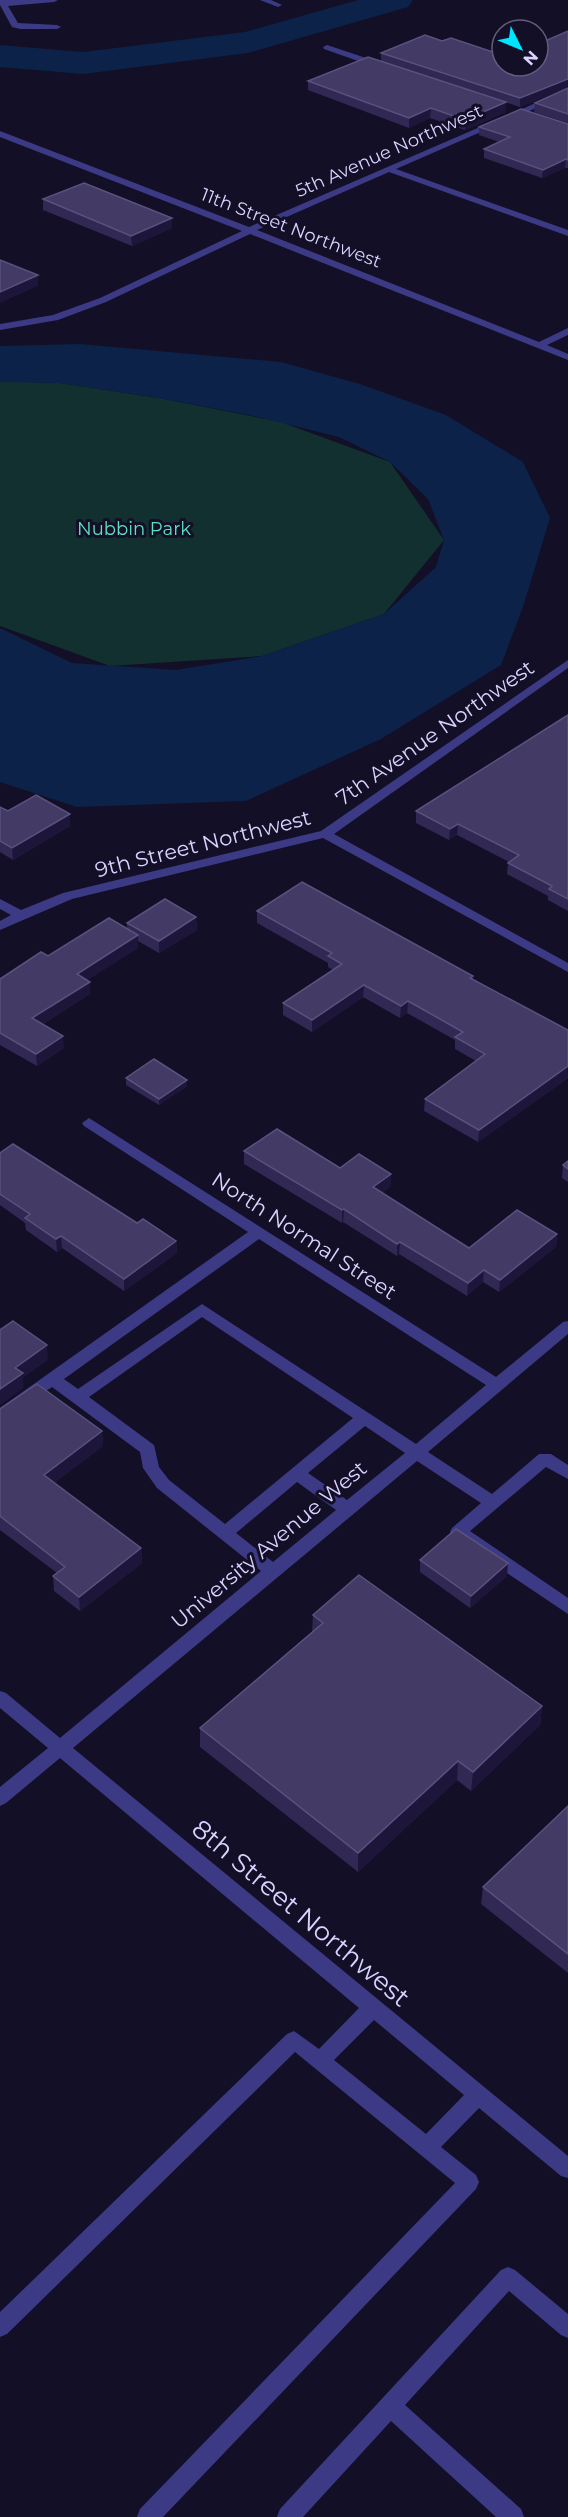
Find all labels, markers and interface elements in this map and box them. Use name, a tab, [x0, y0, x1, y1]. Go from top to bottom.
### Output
north arrow	[490, 18, 550, 78]
text: N	[519, 47, 542, 69]
street label: 5th Avenue Northwest	[292, 100, 486, 202]
street label: 11th Street Northwest	[198, 183, 384, 273]
park label: Nubbin Park	[77, 518, 191, 540]
street label: 7th Avenue Northwest	[331, 655, 539, 811]
street label: 9th Street Northwest	[92, 805, 313, 882]
street label: North Normal Street	[207, 1167, 401, 1305]
street label: University Avenue West	[166, 1456, 371, 1634]
street label: 8th Street Northwest	[186, 1813, 416, 2013]

